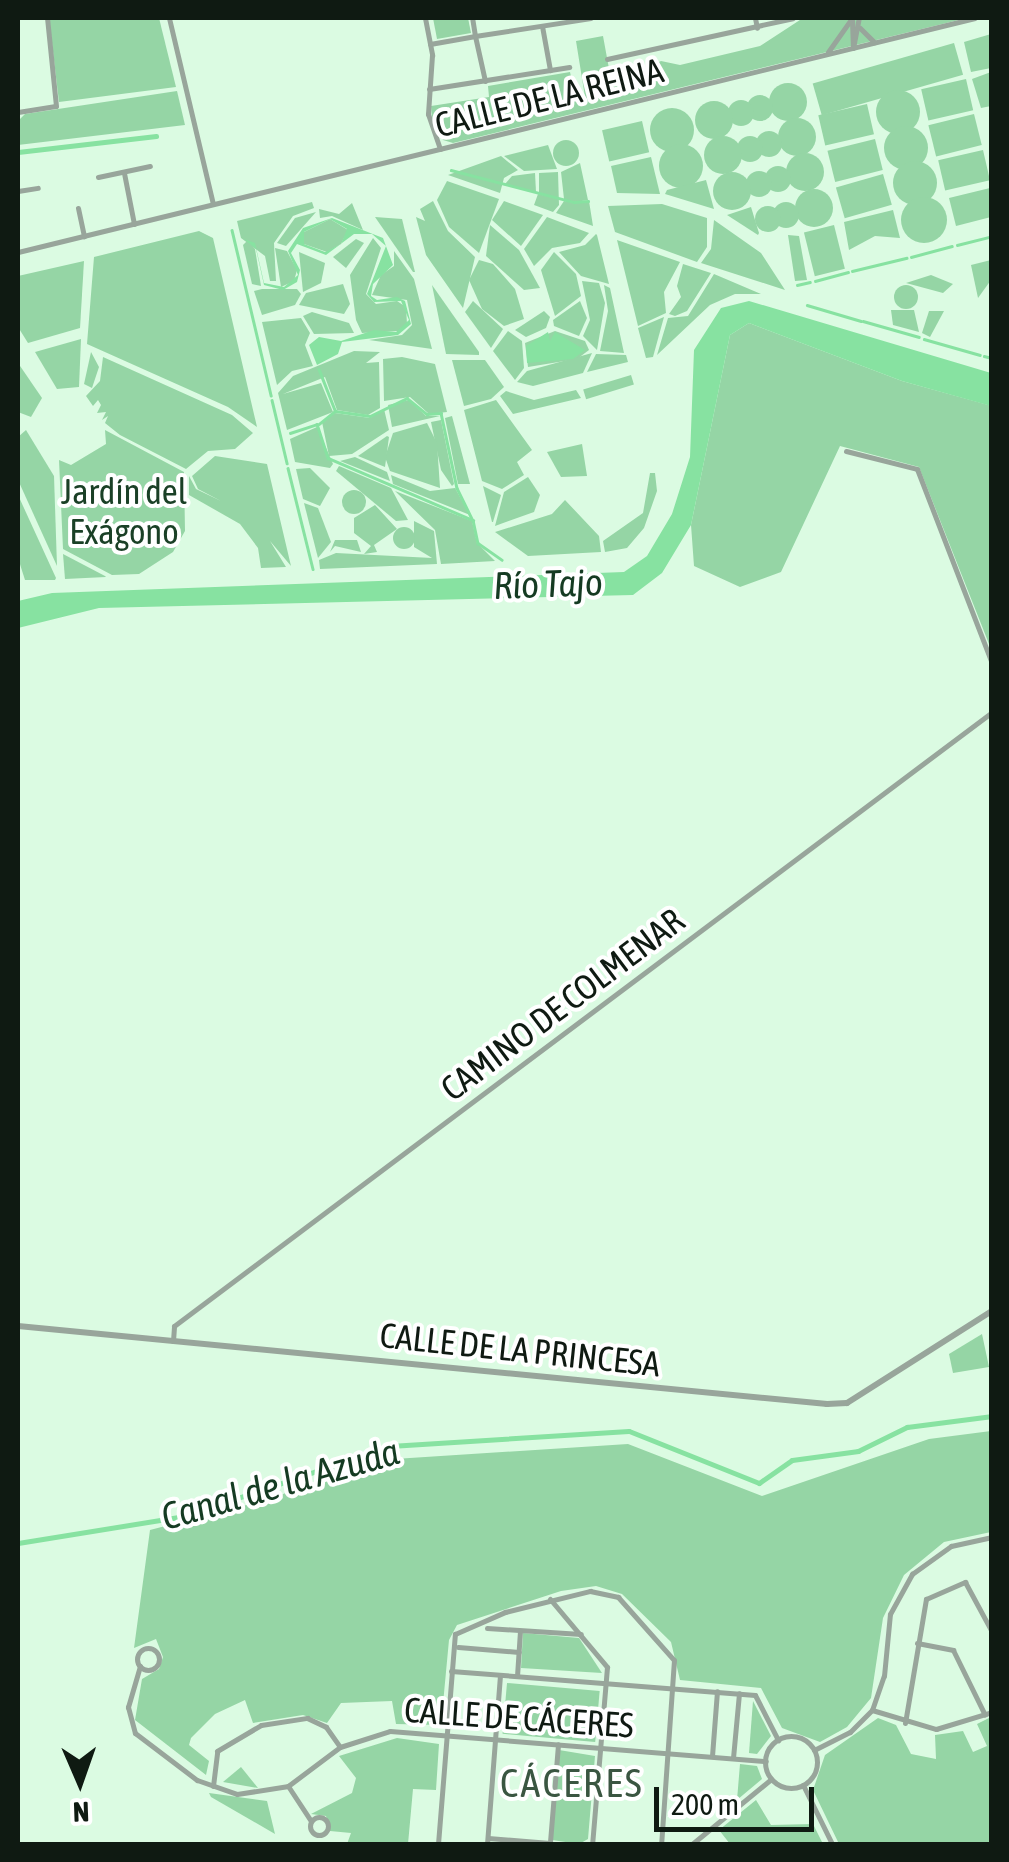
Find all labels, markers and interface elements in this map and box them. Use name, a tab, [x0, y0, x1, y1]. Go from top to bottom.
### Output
street label: CALLE DE LA REINA	[431, 48, 667, 146]
park label: Jardín del Exágono	[61, 470, 187, 552]
water label: Río Tajo	[492, 559, 604, 609]
street label: CAMINO DE COLMENAR	[432, 899, 692, 1109]
street label: CALLE DE LA PRINCESA	[378, 1313, 662, 1385]
water label: Canal de la Azuda	[156, 1428, 404, 1540]
street label: CALLE DE CÁCERES	[403, 1688, 635, 1746]
north arrow	[30, 1732, 130, 1832]
district label: CÁCERES	[500, 1759, 644, 1807]
scale bar	[659, 1767, 819, 1829]
text: 200 m	[671, 1787, 739, 1821]
text: N	[72, 1796, 90, 1828]

